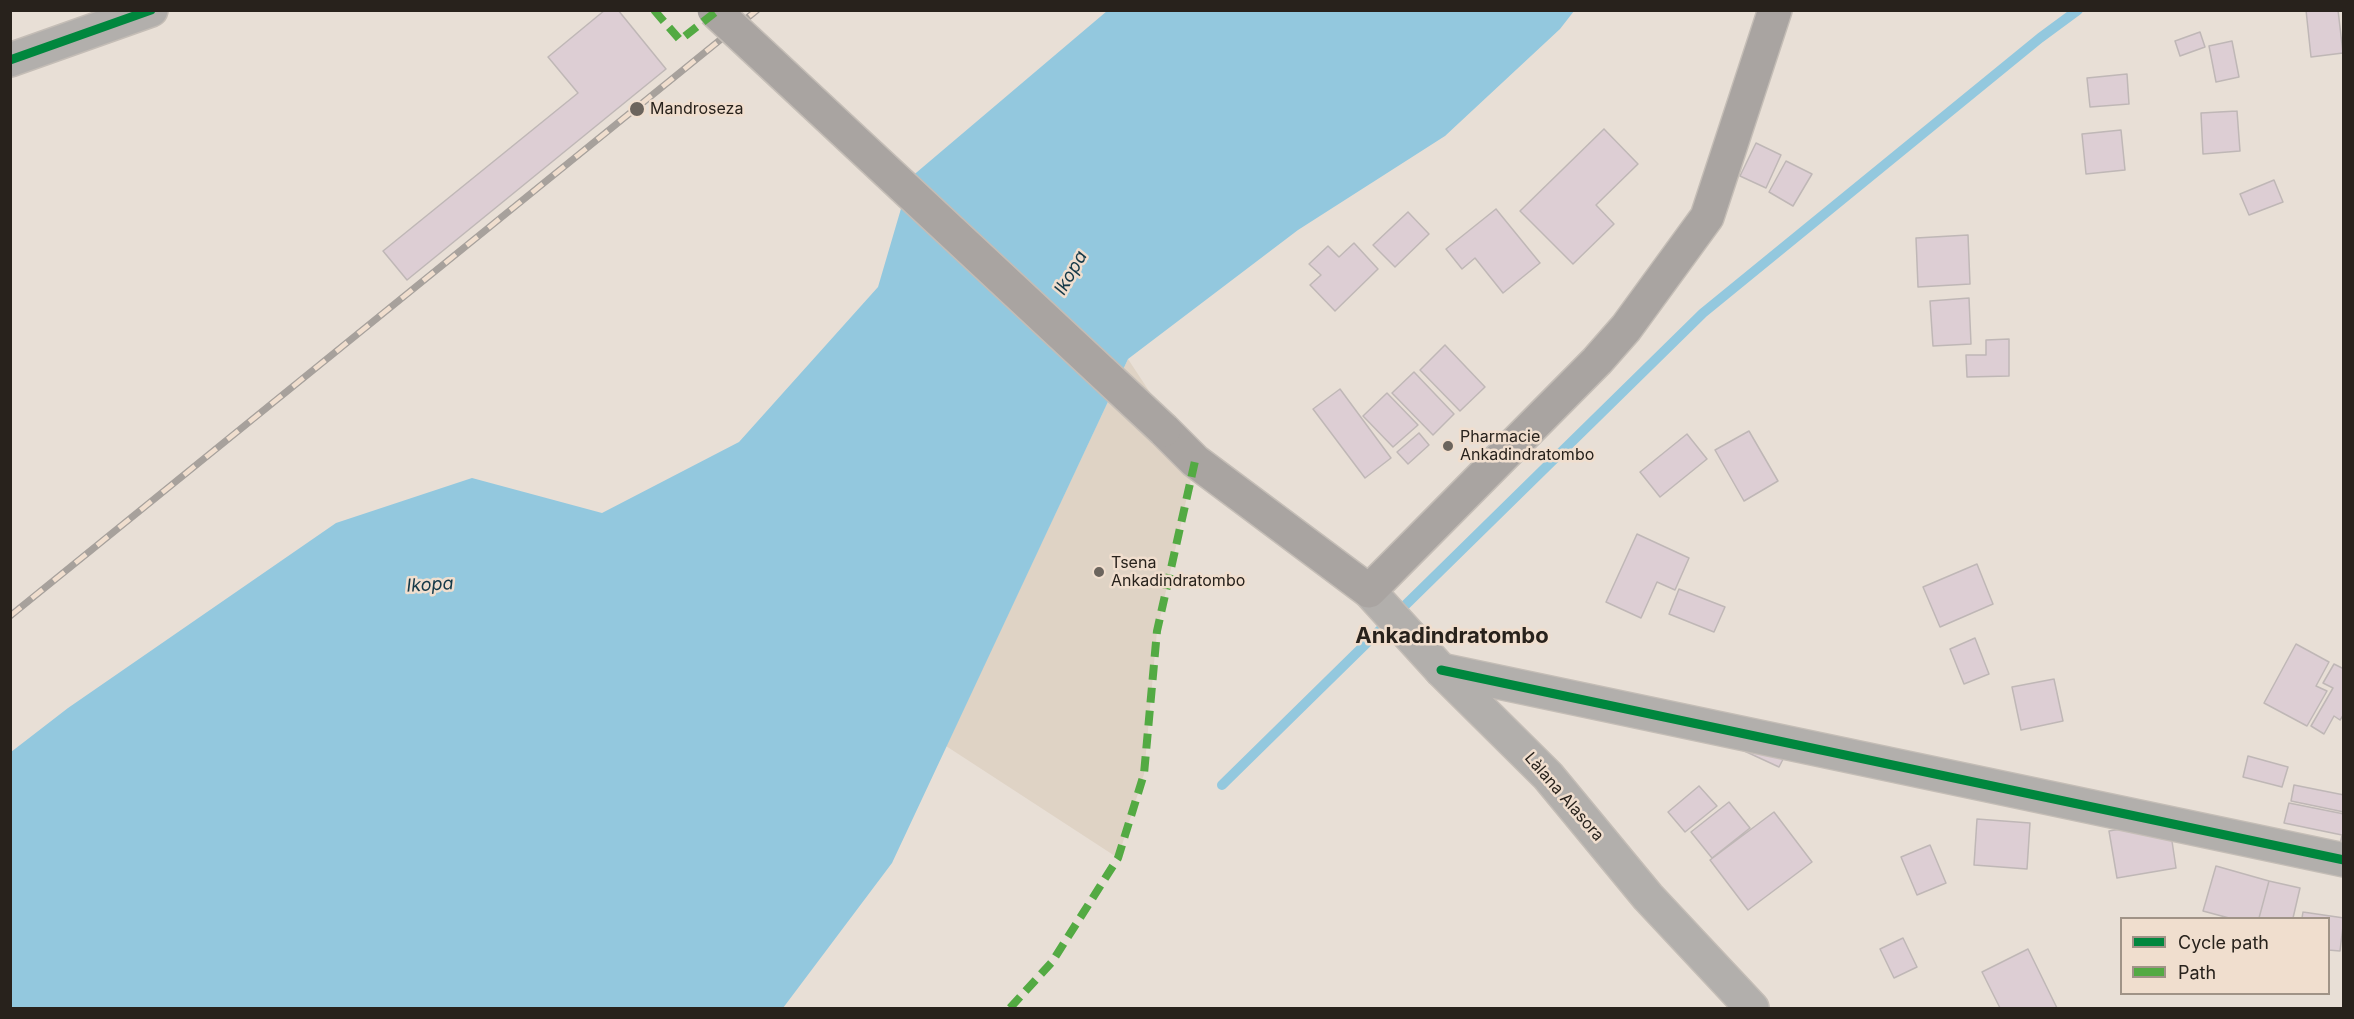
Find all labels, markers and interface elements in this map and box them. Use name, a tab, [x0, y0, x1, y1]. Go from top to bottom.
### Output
place label: Mandroseza	[650, 99, 743, 119]
marker: Mandroseza	[628, 100, 646, 118]
water label: Ikopa	[1050, 247, 1092, 299]
place label: Pharmacie Ankadindratombo	[1460, 427, 1594, 465]
marker: Pharmacie Ankadindratombo	[1441, 439, 1455, 453]
place label: Tsena Ankadindratombo	[1111, 553, 1245, 591]
marker: Tsena Ankadindratombo	[1092, 565, 1106, 579]
water label: Ikopa	[406, 573, 454, 597]
district label: Ankadindratombo	[1355, 623, 1549, 649]
street label: Làlana Alasora	[1520, 749, 1608, 845]
legend	[2120, 917, 2330, 995]
text: Cycle path	[2178, 932, 2269, 953]
text: Path	[2178, 962, 2216, 983]

